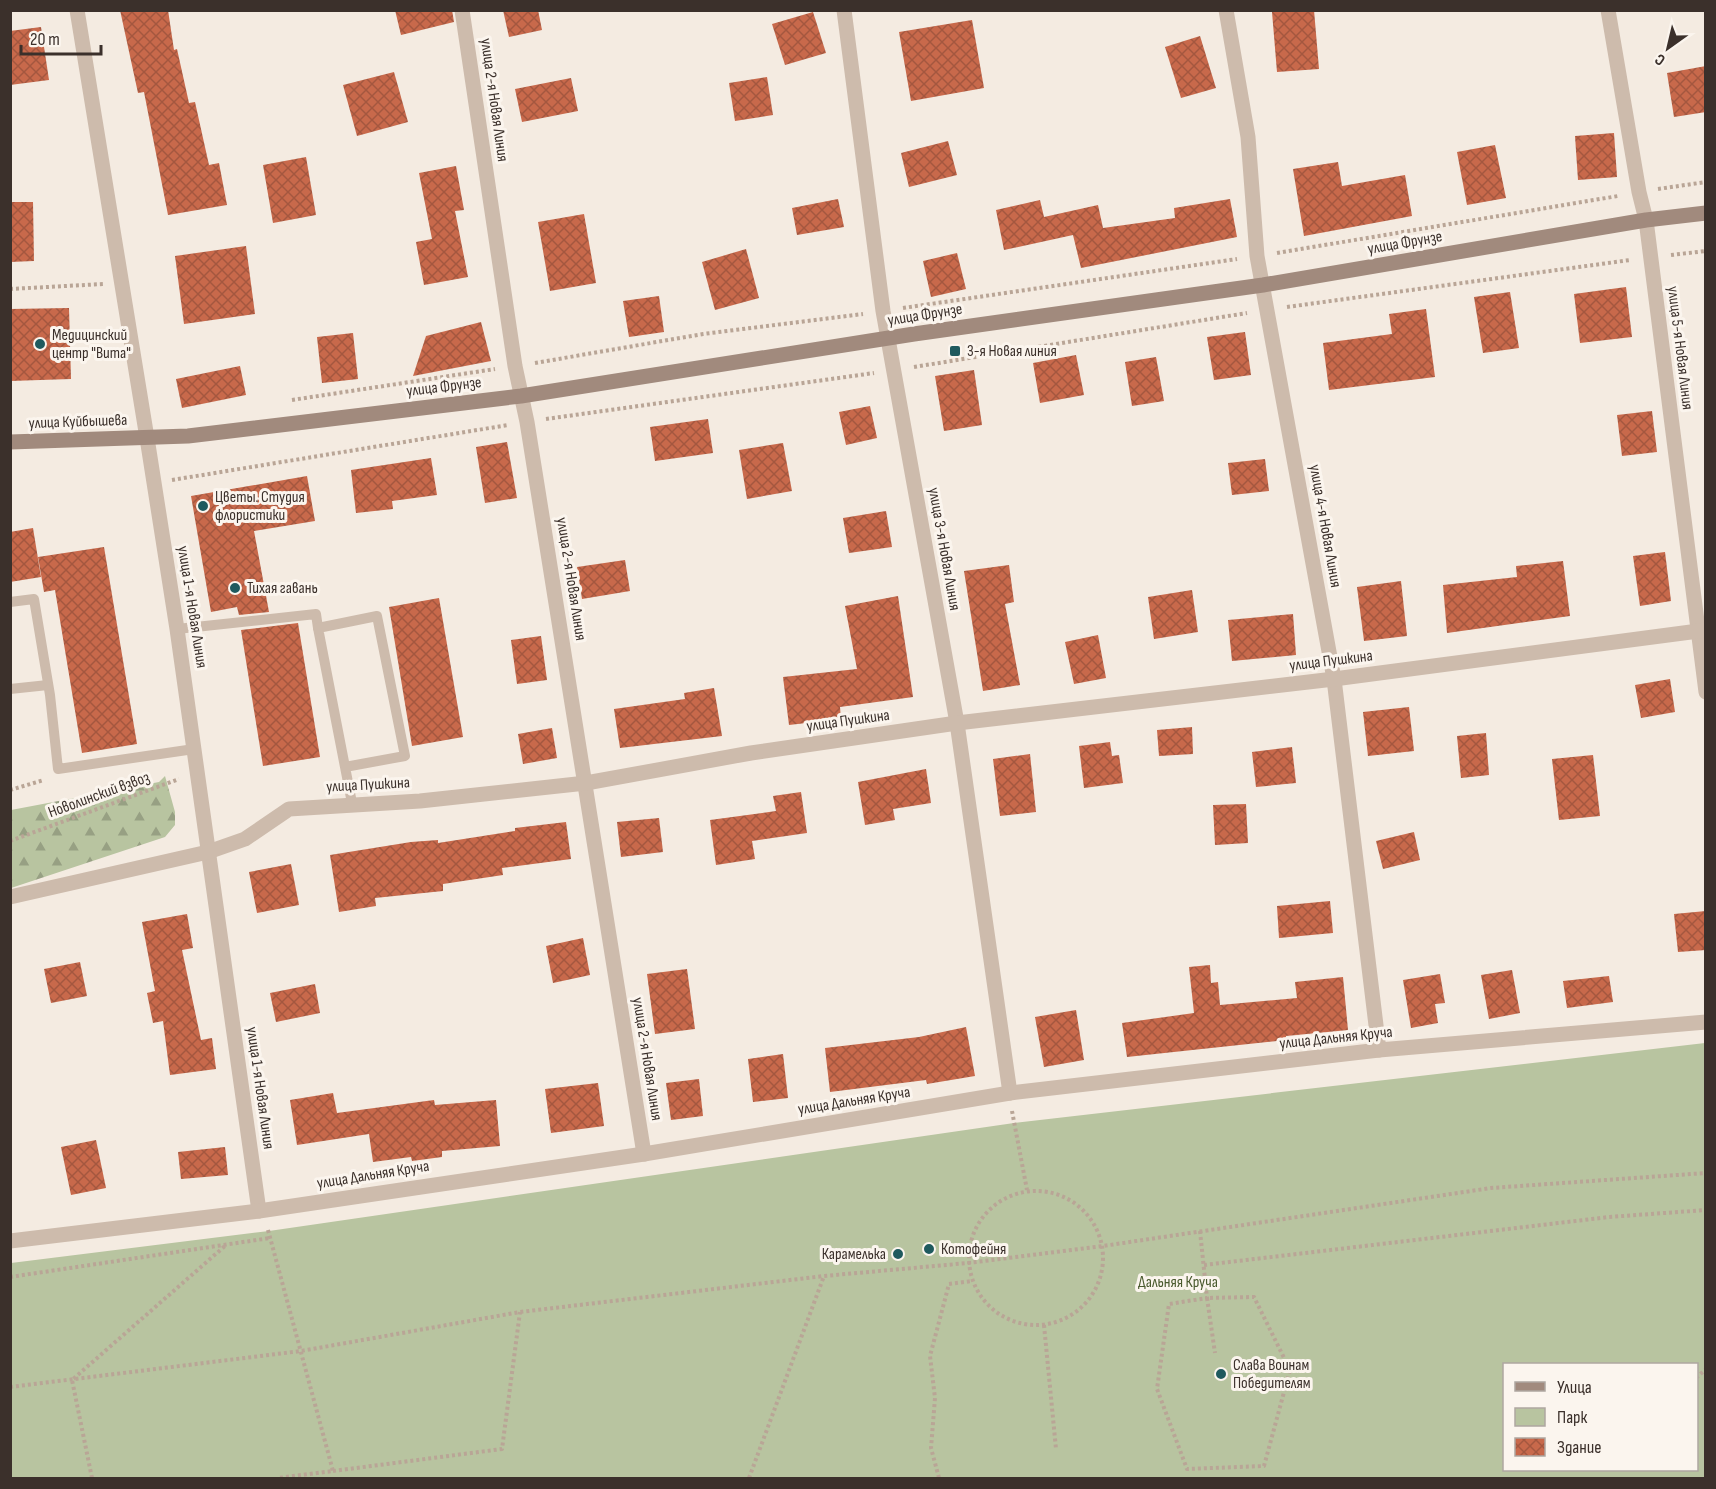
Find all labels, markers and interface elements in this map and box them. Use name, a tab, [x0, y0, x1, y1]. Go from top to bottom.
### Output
scale bar	[21, 18, 100, 56]
north arrow	[1638, 18, 1698, 78]
text: 20 m	[30, 29, 60, 50]
street label: улица 2-я Новая Линия	[476, 37, 512, 163]
text: С	[1652, 49, 1669, 69]
street label: улица Фрунзе	[1366, 227, 1444, 259]
street label: улица 5-я Новая Линия	[1663, 285, 1697, 411]
street label: улица Фрунзе	[886, 300, 964, 330]
place label: Медицинский центр "Вита"	[52, 326, 131, 363]
marker: Медицинский центр "Вита"	[33, 337, 47, 351]
place label: 3-я Новая линия	[967, 342, 1057, 361]
marker: 3-я Новая линия	[948, 344, 962, 358]
street label: улица Фрунзе	[405, 373, 483, 401]
street label: улица Куйбышева	[28, 411, 128, 433]
street label: улица 4-я Новая Линия	[1305, 463, 1345, 589]
street label: улица 3-я Новая Линия	[924, 486, 964, 612]
place label: Цветы. Студия флористики	[215, 488, 305, 525]
marker: Цветы. Студия флористики	[196, 499, 210, 513]
street label: улица 2-я Новая Линия	[552, 516, 590, 642]
street label: улица 1-я Новая Линия	[173, 544, 211, 670]
place label: Тихая гавань	[247, 579, 318, 598]
marker: Тихая гавань	[228, 581, 242, 595]
street label: улица Пушкина	[1288, 646, 1374, 676]
street label: улица Пушкина	[805, 706, 891, 736]
street label: Новолинский взвоз	[46, 768, 153, 822]
street label: улица Пушкина	[326, 773, 410, 797]
street label: улица 2-я Новая Линия	[628, 996, 666, 1122]
street label: улица Дальняя Круча	[1279, 1023, 1393, 1053]
street label: улица 1-я Новая Линия	[242, 1025, 278, 1151]
street label: улица Дальняя Круча	[796, 1083, 912, 1119]
street label: улица Дальняя Круча	[315, 1157, 431, 1193]
place label: Котофейня	[941, 1240, 1006, 1259]
marker: Котофейня	[922, 1242, 936, 1256]
place label: Карамелька	[822, 1245, 886, 1264]
marker: Карамелька	[891, 1247, 905, 1261]
park label: Дальняя Круча	[1138, 1273, 1218, 1292]
place label: Слава Воинам Победителям	[1233, 1356, 1311, 1393]
legend	[1503, 1363, 1698, 1471]
marker: Слава Воинам Победителям	[1214, 1367, 1228, 1381]
text: Улица	[1557, 1377, 1592, 1398]
text: Парк	[1557, 1407, 1588, 1428]
text: Здание	[1557, 1437, 1602, 1458]

